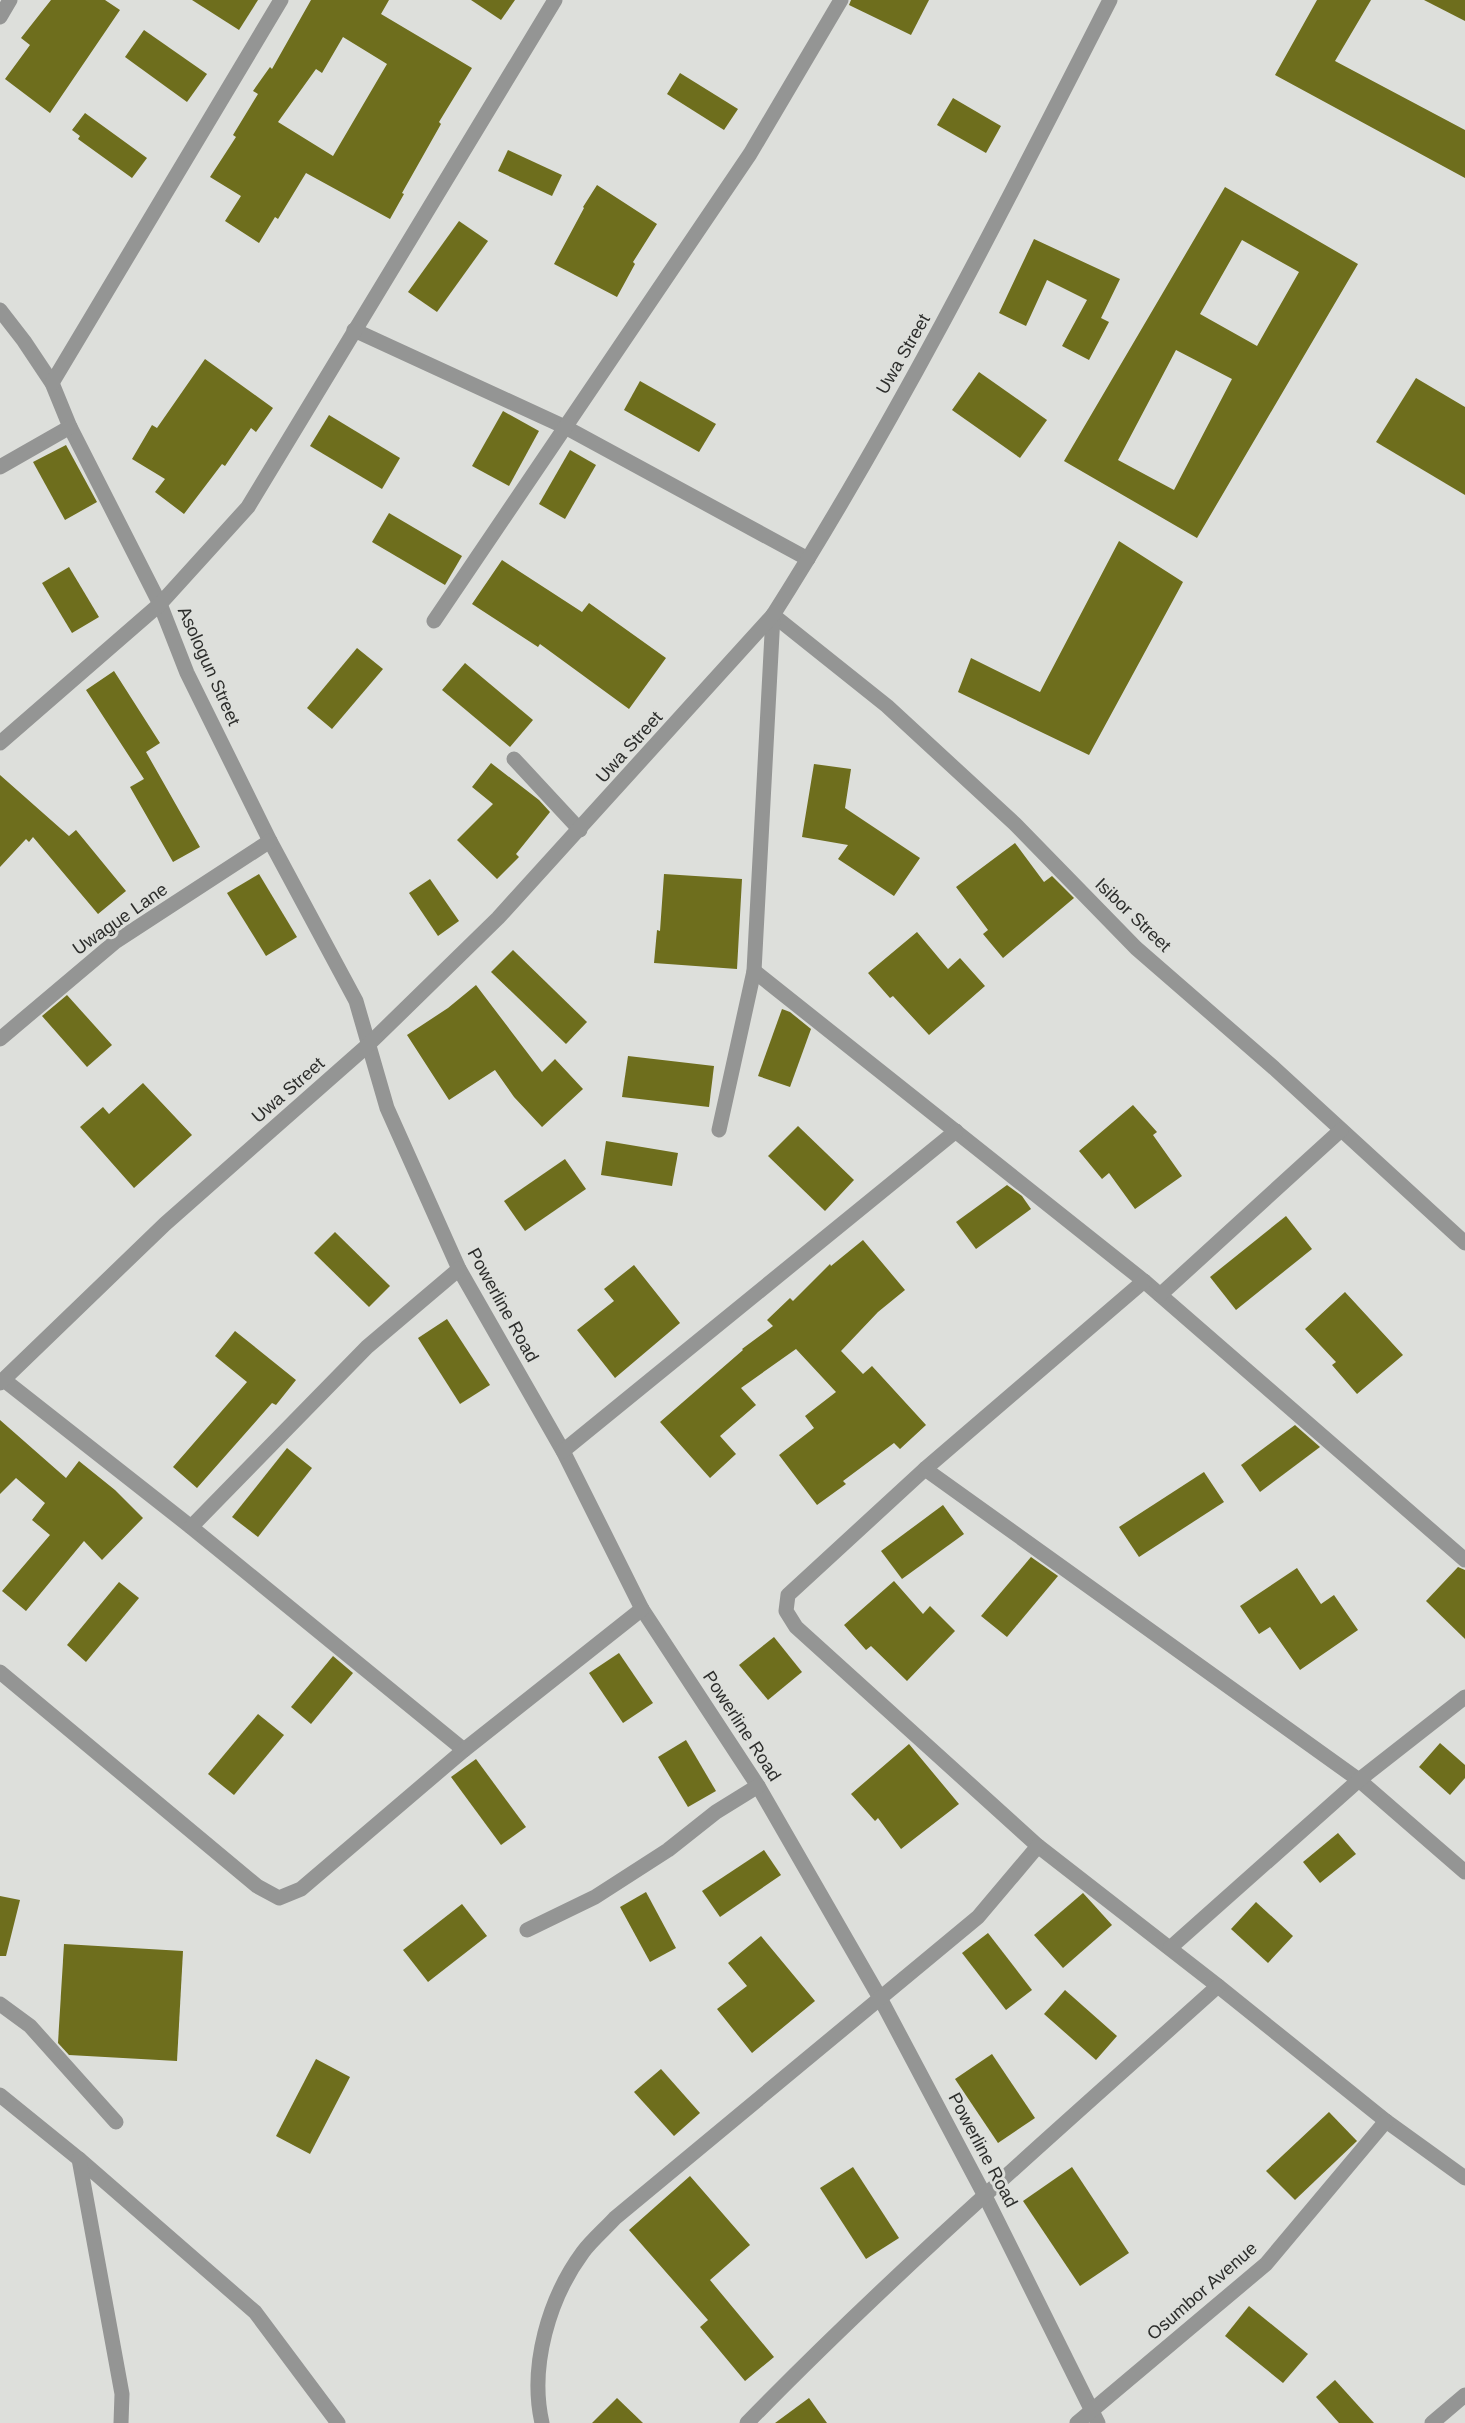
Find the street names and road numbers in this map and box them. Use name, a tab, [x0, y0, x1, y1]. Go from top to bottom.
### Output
street label: Uwa Street	[872, 310, 934, 398]
street label: Asologun Street	[174, 603, 244, 729]
street label: Uwa Street	[592, 707, 666, 787]
street label: Isibor Street	[1091, 874, 1175, 956]
street label: Uwague Lane	[69, 879, 171, 959]
street label: Uwa Street	[248, 1053, 328, 1127]
street label: Powerline Road	[463, 1245, 543, 1365]
street label: Powerline Road	[699, 1667, 785, 1785]
street label: Powerline Road	[944, 2089, 1022, 2211]
street label: Osumbor Avenue	[1143, 2238, 1261, 2344]

